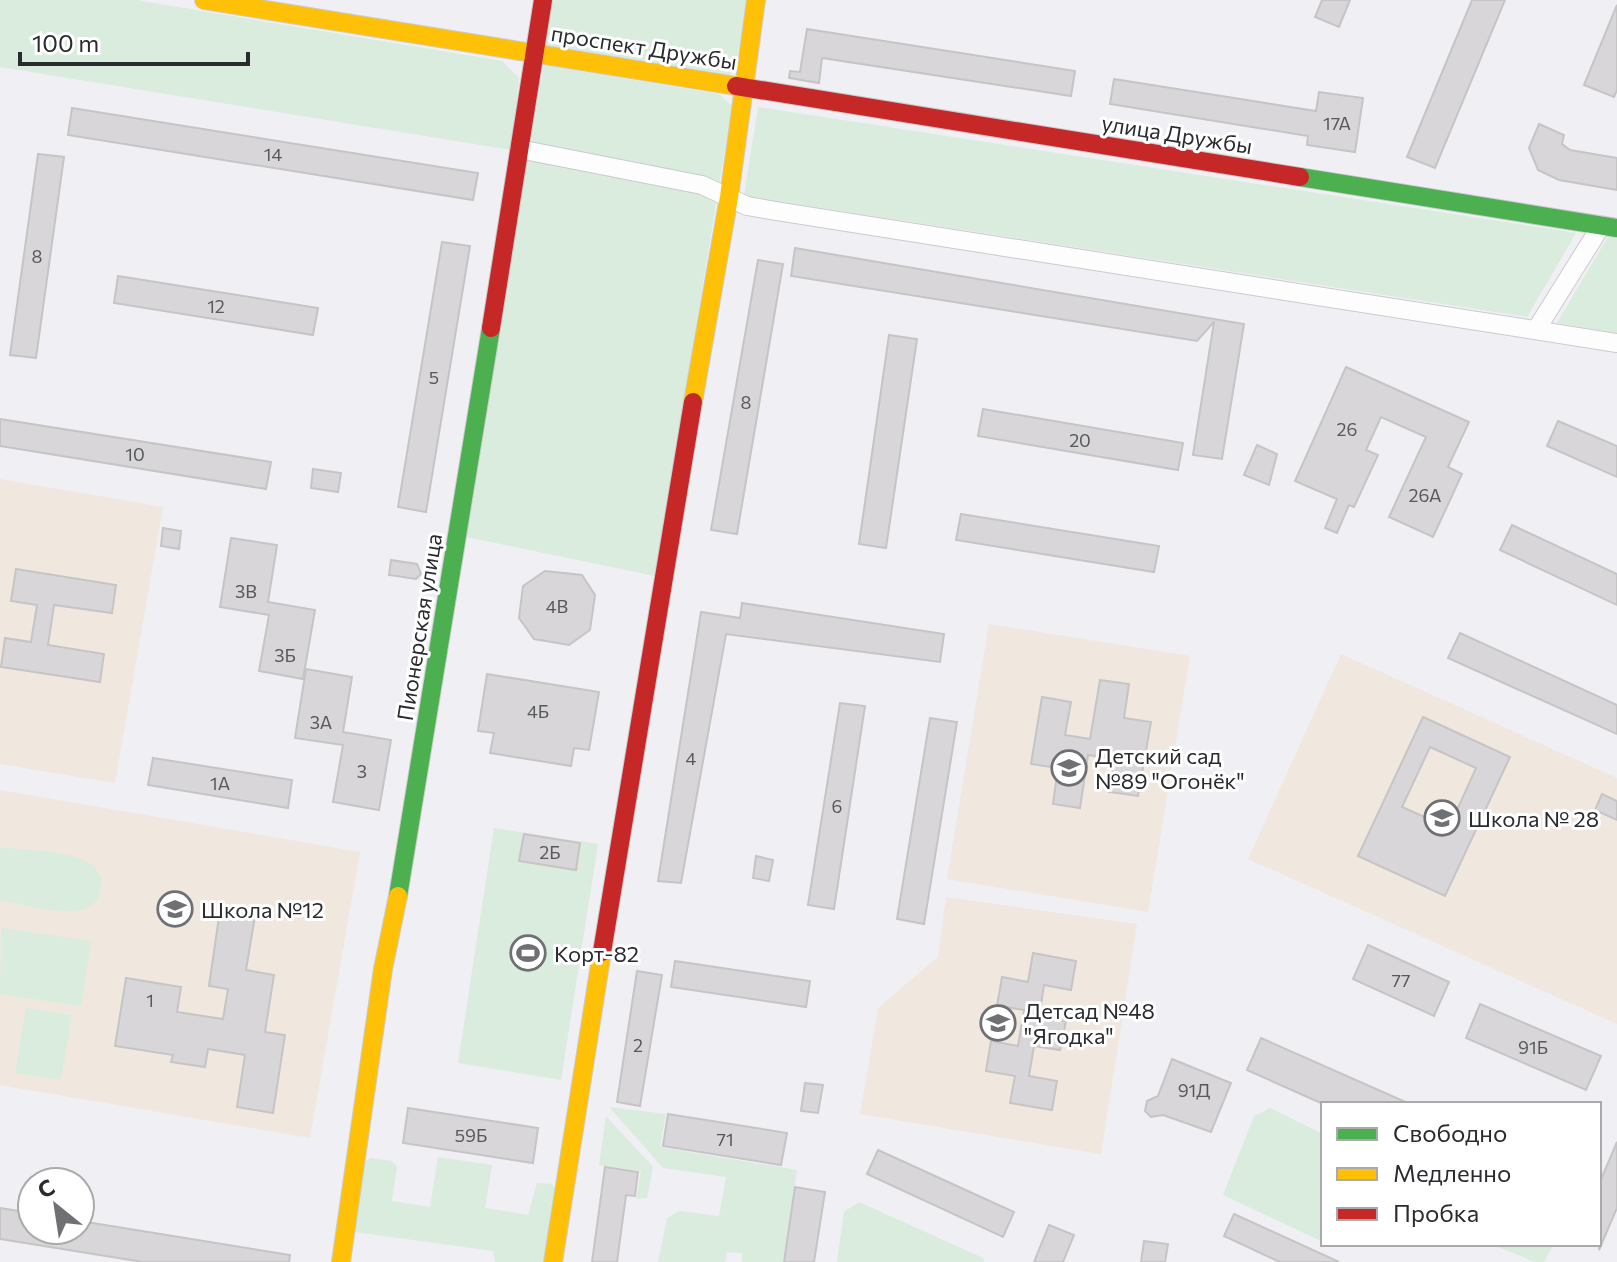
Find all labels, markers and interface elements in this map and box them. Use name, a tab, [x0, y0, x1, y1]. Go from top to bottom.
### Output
scale bar	[20, 16, 248, 66]
street label: проспект Дружбы	[549, 19, 739, 75]
text: 100 m	[32, 28, 99, 57]
street label: улица Дружбы	[1100, 109, 1254, 159]
house number: 17А	[1323, 112, 1351, 134]
house number: 14	[264, 143, 282, 165]
house number: 8	[32, 245, 43, 267]
house number: 12	[207, 295, 225, 317]
house number: 5	[429, 366, 439, 388]
house number: 8	[741, 391, 752, 413]
house number: 26	[1337, 418, 1357, 440]
house number: 20	[1069, 429, 1091, 451]
house number: 10	[125, 443, 145, 465]
house number: 26А	[1409, 484, 1441, 506]
street label: Пионерская улица	[391, 531, 447, 723]
house number: 3В	[235, 580, 257, 602]
house number: 4В	[546, 595, 568, 617]
house number: 3Б	[274, 644, 296, 666]
house number: 4Б	[527, 700, 549, 722]
house number: 3А	[310, 711, 332, 733]
place label: Детский сад №89 "Огонёк"	[1095, 742, 1245, 794]
house number: 4	[686, 747, 697, 769]
school or university icon: Детский сад №89 "Огонёк"	[1050, 749, 1088, 787]
house number: 3	[357, 760, 367, 782]
house number: 1А	[210, 772, 230, 794]
house number: 6	[832, 795, 842, 817]
school or university icon: Школа № 28	[1423, 799, 1461, 837]
place label: Школа № 28	[1468, 805, 1599, 832]
house number: 2Б	[539, 841, 561, 863]
school or university icon: Школа №12	[156, 890, 194, 928]
place label: Школа №12	[201, 896, 324, 923]
sports icon: Корт-82	[509, 934, 547, 972]
place label: Корт-82	[554, 940, 639, 967]
house number: 77	[1391, 969, 1411, 991]
house number: 1	[146, 989, 154, 1011]
place label: Детсад №48 "Ягодка"	[1024, 997, 1155, 1049]
school or university icon: Детсад №48 "Ягодка"	[979, 1004, 1017, 1042]
house number: 2	[633, 1034, 643, 1056]
house number: 91Б	[1518, 1036, 1548, 1058]
house number: 91Д	[1178, 1079, 1210, 1101]
legend	[1321, 1102, 1601, 1246]
text: Свободно	[1393, 1118, 1507, 1147]
house number: 59Б	[455, 1124, 487, 1146]
house number: 71	[716, 1128, 734, 1150]
text: Медленно	[1393, 1158, 1511, 1187]
north arrow	[16, 1166, 96, 1246]
text: С	[32, 1173, 59, 1204]
text: Пробка	[1393, 1198, 1479, 1227]

